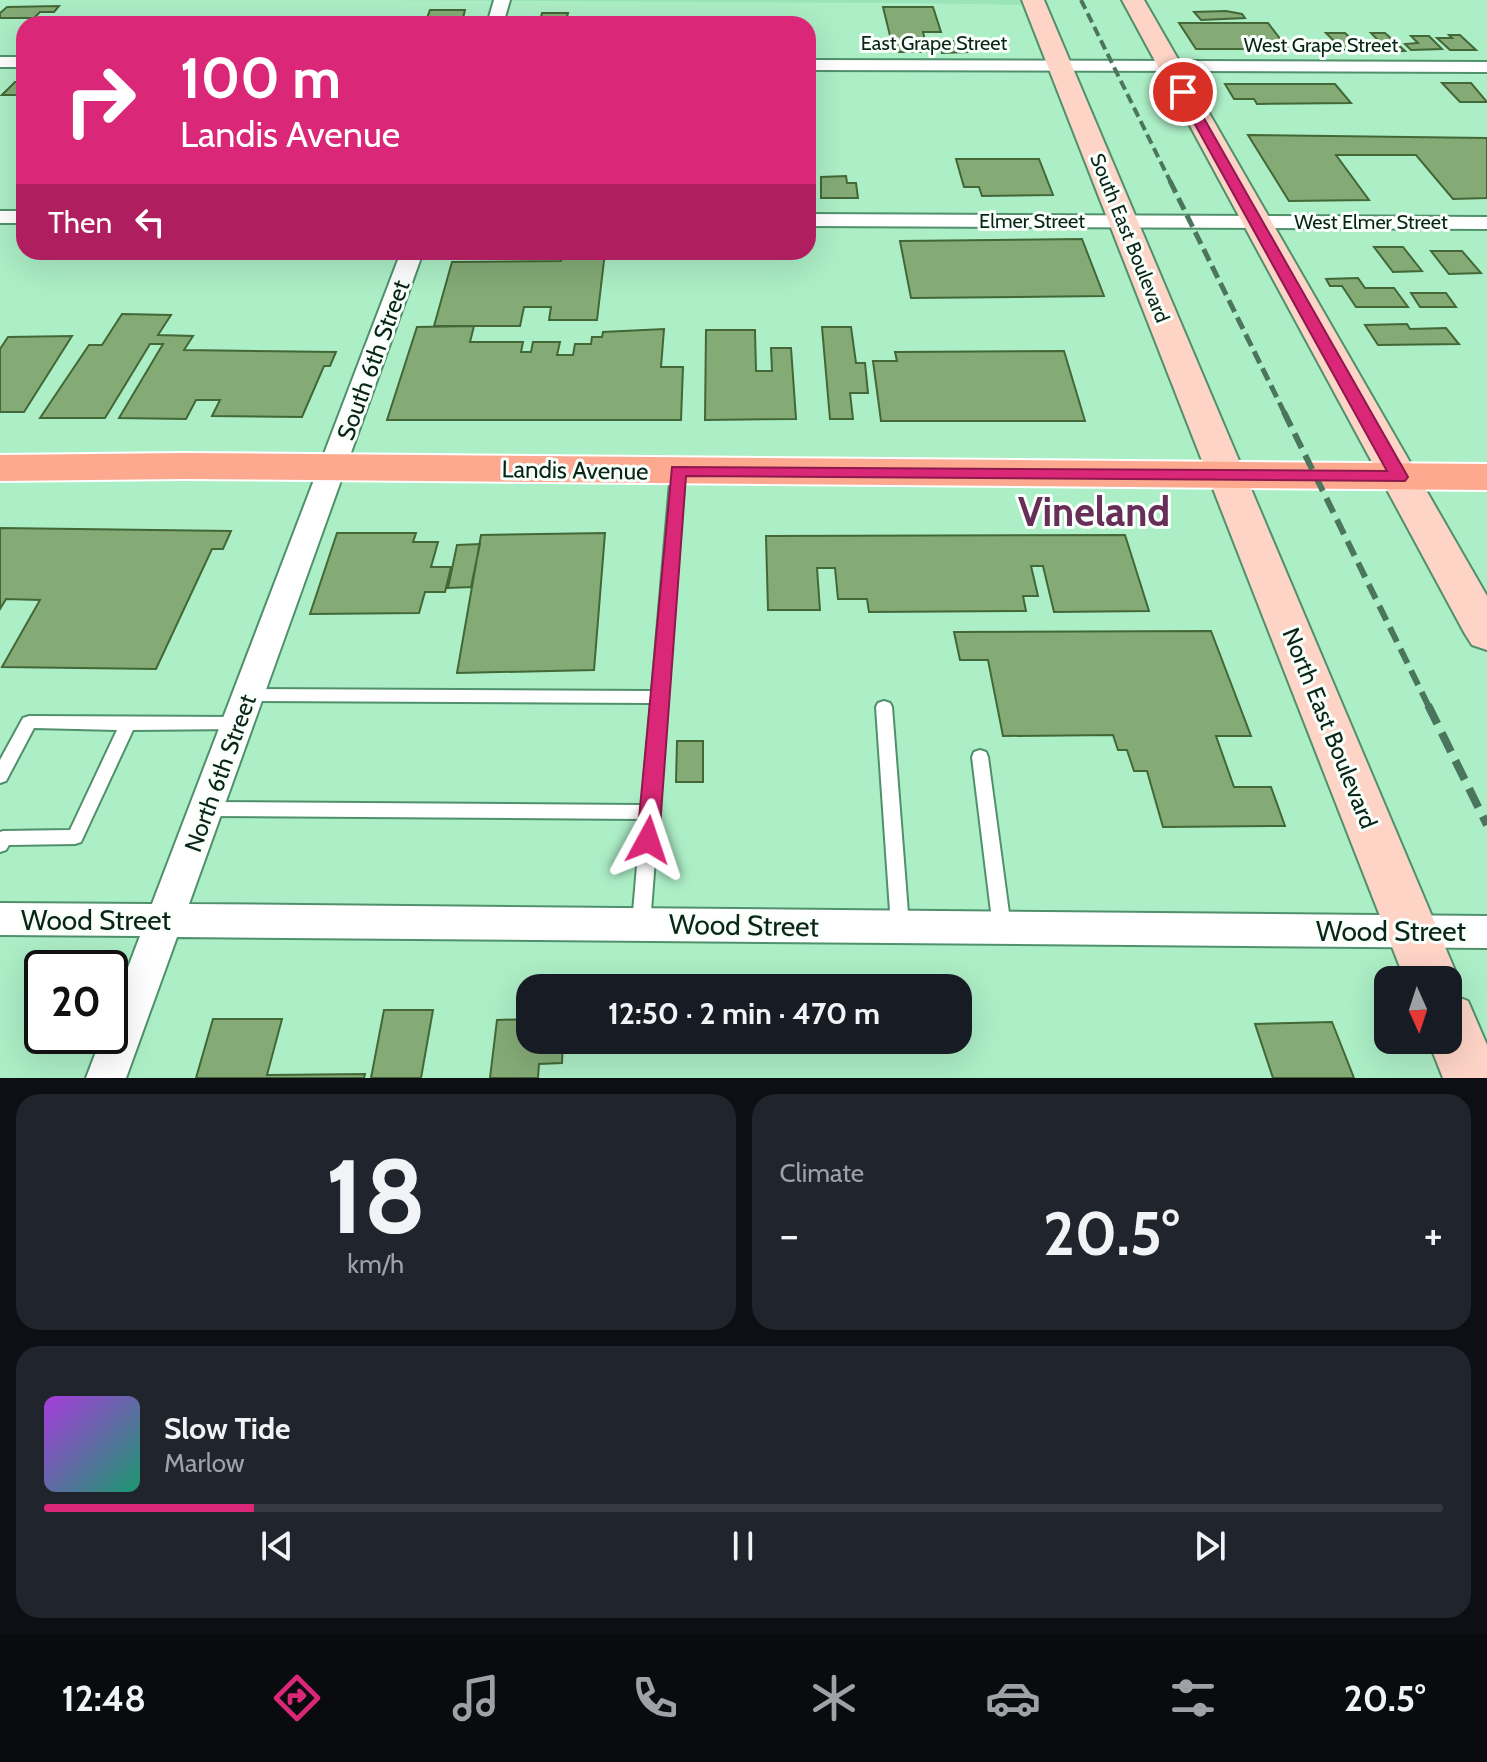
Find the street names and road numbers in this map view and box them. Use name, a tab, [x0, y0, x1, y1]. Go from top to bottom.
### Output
street label: East Grape Street	[861, 31, 1008, 55]
street label: West Grape Street	[1244, 33, 1398, 57]
street label: South East Boulevard	[1085, 150, 1175, 326]
street label: Elmer Street	[979, 209, 1085, 233]
street label: West Elmer Street	[1294, 210, 1448, 234]
street label: South 6th Street	[331, 276, 415, 444]
street label: Landis Avenue	[501, 454, 649, 486]
street label: North East Boulevard	[1277, 623, 1383, 833]
street label: North 6th Street	[178, 690, 262, 856]
street label: Wood Street	[21, 903, 171, 937]
street label: Wood Street	[669, 907, 819, 943]
street label: Wood Street	[1316, 914, 1466, 948]

